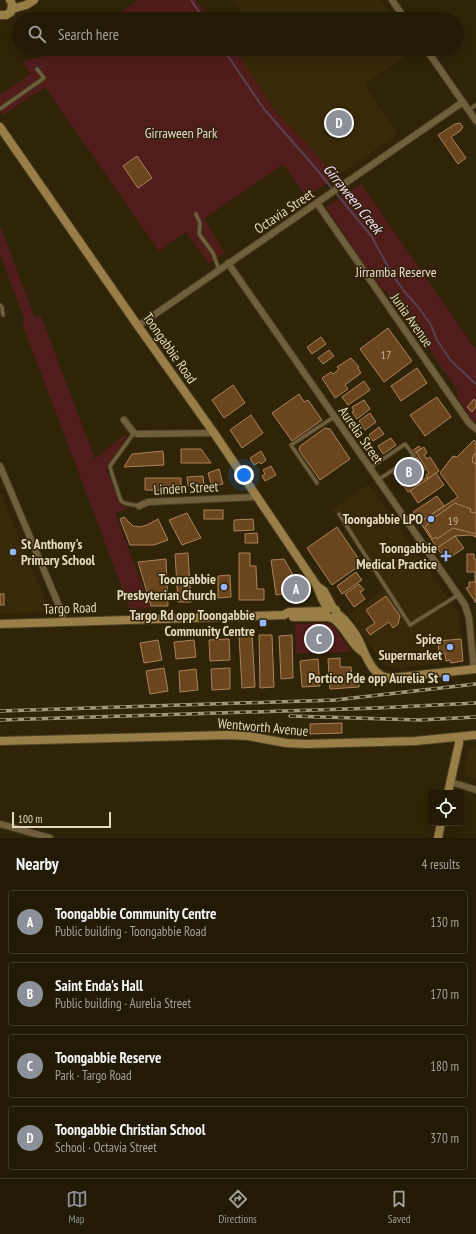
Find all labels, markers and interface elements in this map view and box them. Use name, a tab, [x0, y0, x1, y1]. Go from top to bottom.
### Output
search box	[12, 12, 464, 56]
icon: search	[26, 23, 48, 45]
text: Search here	[58, 25, 119, 44]
pin: D	[326, 108, 352, 138]
park label: Girraween Park	[145, 124, 218, 142]
water label: Girraween Creek	[319, 160, 389, 239]
street label: Octavia Street	[251, 184, 317, 238]
park label: Jirramba Reserve	[355, 263, 437, 281]
street label: Junia Avenue	[386, 289, 437, 351]
street label: Toongabbie Road	[139, 309, 201, 387]
house number: 17	[381, 347, 391, 362]
street label: Aurelia Street	[335, 403, 387, 467]
pin: B	[396, 457, 422, 487]
your location	[234, 465, 254, 485]
street label: Linden Street	[153, 477, 219, 499]
place label: Toongabbie LPO	[342, 510, 423, 528]
house number: 19	[448, 513, 458, 528]
marker: Toongabbie LPO	[426, 514, 436, 524]
place label: St Anthony's Primary School	[21, 535, 96, 569]
place label: Toongabbie Medical Practice	[356, 539, 437, 573]
marker: St Anthony's Primary School	[8, 547, 18, 557]
marker: Toongabbie Medical Practice	[440, 550, 452, 562]
place label: Toongabbie Presbyterian Church	[117, 570, 216, 604]
pin: A	[283, 574, 309, 604]
marker: Toongabbie Presbyterian Church	[219, 582, 229, 592]
street label: Targo Road	[43, 598, 97, 618]
place label: Targo Rd opp Toongabbie Community Centre	[130, 606, 255, 640]
marker: Targo Rd opp Toongabbie Community Centre	[258, 618, 268, 628]
pin: C	[306, 624, 332, 654]
place label: Spice Supermarket	[378, 630, 442, 664]
marker: Spice Supermarket	[445, 642, 455, 652]
place label: Portico Pde opp Aurelia St	[308, 669, 438, 687]
marker: Portico Pde opp Aurelia St	[441, 673, 451, 683]
street label: Wentworth Avenue	[217, 714, 309, 740]
map controls	[428, 790, 464, 826]
button: locate	[428, 790, 464, 826]
scale bar	[12, 810, 111, 829]
text: 100 m	[18, 812, 42, 826]
text: Nearby	[16, 853, 59, 875]
text: 4 results	[421, 856, 460, 873]
text: Toongabbie Community Centre	[55, 904, 216, 923]
text: A	[27, 914, 33, 931]
text: 130 m	[430, 914, 459, 931]
text: Public building · Toongabbie Road	[55, 923, 206, 940]
text: Saint Enda's Hall	[55, 976, 143, 995]
text: B	[27, 986, 33, 1003]
text: 170 m	[430, 986, 459, 1003]
text: Public building · Aurelia Street	[55, 995, 191, 1012]
text: Toongabbie Reserve	[55, 1048, 161, 1067]
text: C	[27, 1058, 33, 1075]
text: 180 m	[430, 1058, 459, 1075]
text: Park · Targo Road	[55, 1067, 132, 1084]
text: Toongabbie Christian School	[55, 1120, 205, 1139]
text: D	[27, 1130, 33, 1147]
text: 370 m	[430, 1130, 459, 1147]
text: School · Octavia Street	[55, 1139, 157, 1156]
tab: Map	[66, 1188, 88, 1226]
tab: Directions	[219, 1188, 257, 1226]
tab: Saved	[388, 1188, 410, 1226]

